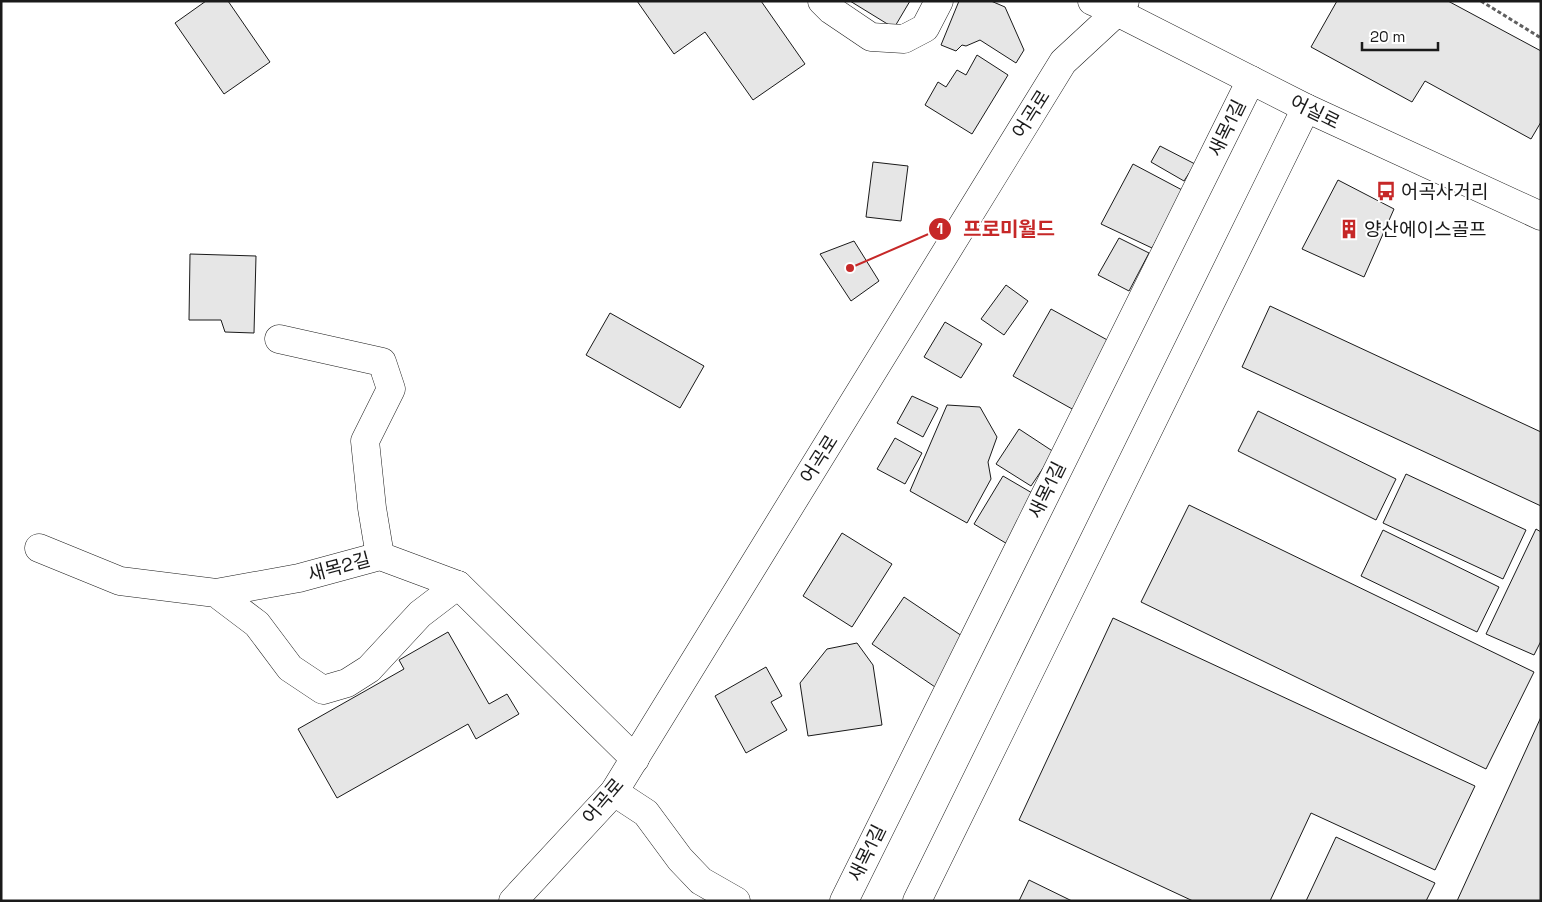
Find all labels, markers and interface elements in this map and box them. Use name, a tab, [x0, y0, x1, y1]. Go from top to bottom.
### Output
scale bar	[1362, 20, 1438, 52]
text: 20 m	[1370, 27, 1405, 46]
street label: 어곡로	[1007, 85, 1055, 143]
street label: 어실로	[1286, 89, 1344, 135]
street label: 새목1길	[1203, 95, 1251, 161]
place label: 어곡사거리	[1401, 179, 1488, 204]
bus stop icon: 어곡사거리	[1375, 180, 1397, 202]
callout: 프로미월드	[928, 212, 1065, 247]
text: 프로미월드	[963, 216, 1055, 242]
place label: 양산에이스골프	[1364, 217, 1486, 242]
building icon: 양산에이스골프	[1338, 218, 1360, 240]
text: 1	[937, 219, 943, 238]
street label: 어곡로	[795, 430, 843, 488]
street label: 새목1길	[1023, 457, 1071, 523]
street label: 새목2길	[305, 547, 373, 587]
street label: 어곡로	[577, 773, 629, 829]
street label: 새목1길	[843, 820, 891, 886]

